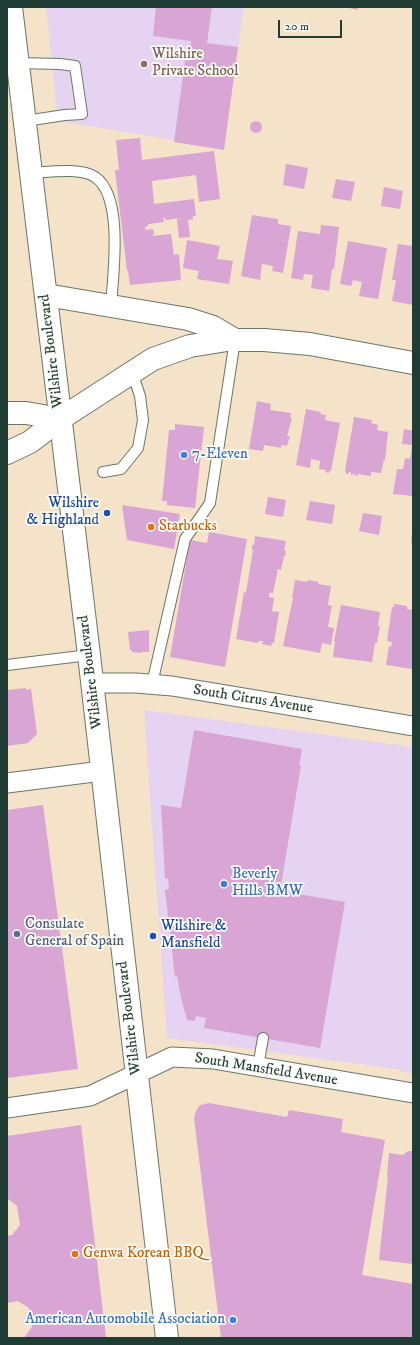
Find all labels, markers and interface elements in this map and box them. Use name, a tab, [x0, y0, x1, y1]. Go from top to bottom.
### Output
scale bar	[280, 12, 344, 38]
text: 20 m	[285, 19, 309, 34]
place label: Wilshire Private School	[152, 46, 239, 81]
marker: Wilshire Private School	[139, 59, 149, 69]
street label: Wilshire Boulevard	[36, 293, 68, 409]
place label: 7-Eleven	[192, 446, 248, 464]
marker: 7-Eleven	[179, 450, 189, 460]
place label: Wilshire & Highland	[26, 495, 99, 530]
marker: Wilshire & Highland	[102, 508, 112, 518]
place label: Starbucks	[159, 518, 217, 536]
marker: Starbucks	[146, 522, 156, 532]
street label: Wilshire Boulevard	[75, 614, 107, 730]
street label: South Citrus Avenue	[192, 682, 314, 718]
place label: Beverly Hills BMW	[232, 866, 303, 901]
marker: Beverly Hills BMW	[219, 879, 229, 889]
place label: Consulate General of Spain	[25, 916, 124, 951]
place label: Wilshire & Mansfield	[161, 918, 226, 953]
marker: Consulate General of Spain	[12, 929, 22, 939]
marker: Wilshire & Mansfield	[148, 931, 158, 941]
street label: Wilshire Boulevard	[114, 960, 146, 1076]
street label: South Mansfield Avenue	[193, 1050, 339, 1090]
place label: Genwa Korean BBQ	[83, 1245, 204, 1263]
marker: Genwa Korean BBQ	[70, 1249, 80, 1259]
place label: American Automobile Association	[25, 1311, 225, 1329]
marker: American Automobile Association	[228, 1315, 238, 1325]

